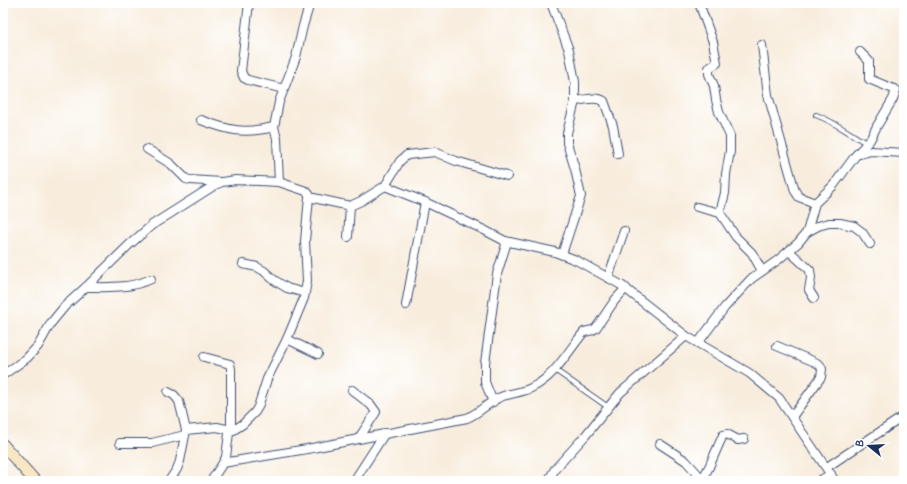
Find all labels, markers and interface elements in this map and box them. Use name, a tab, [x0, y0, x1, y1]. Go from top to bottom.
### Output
north arrow	[849, 426, 889, 466]
text: B	[853, 438, 868, 449]

